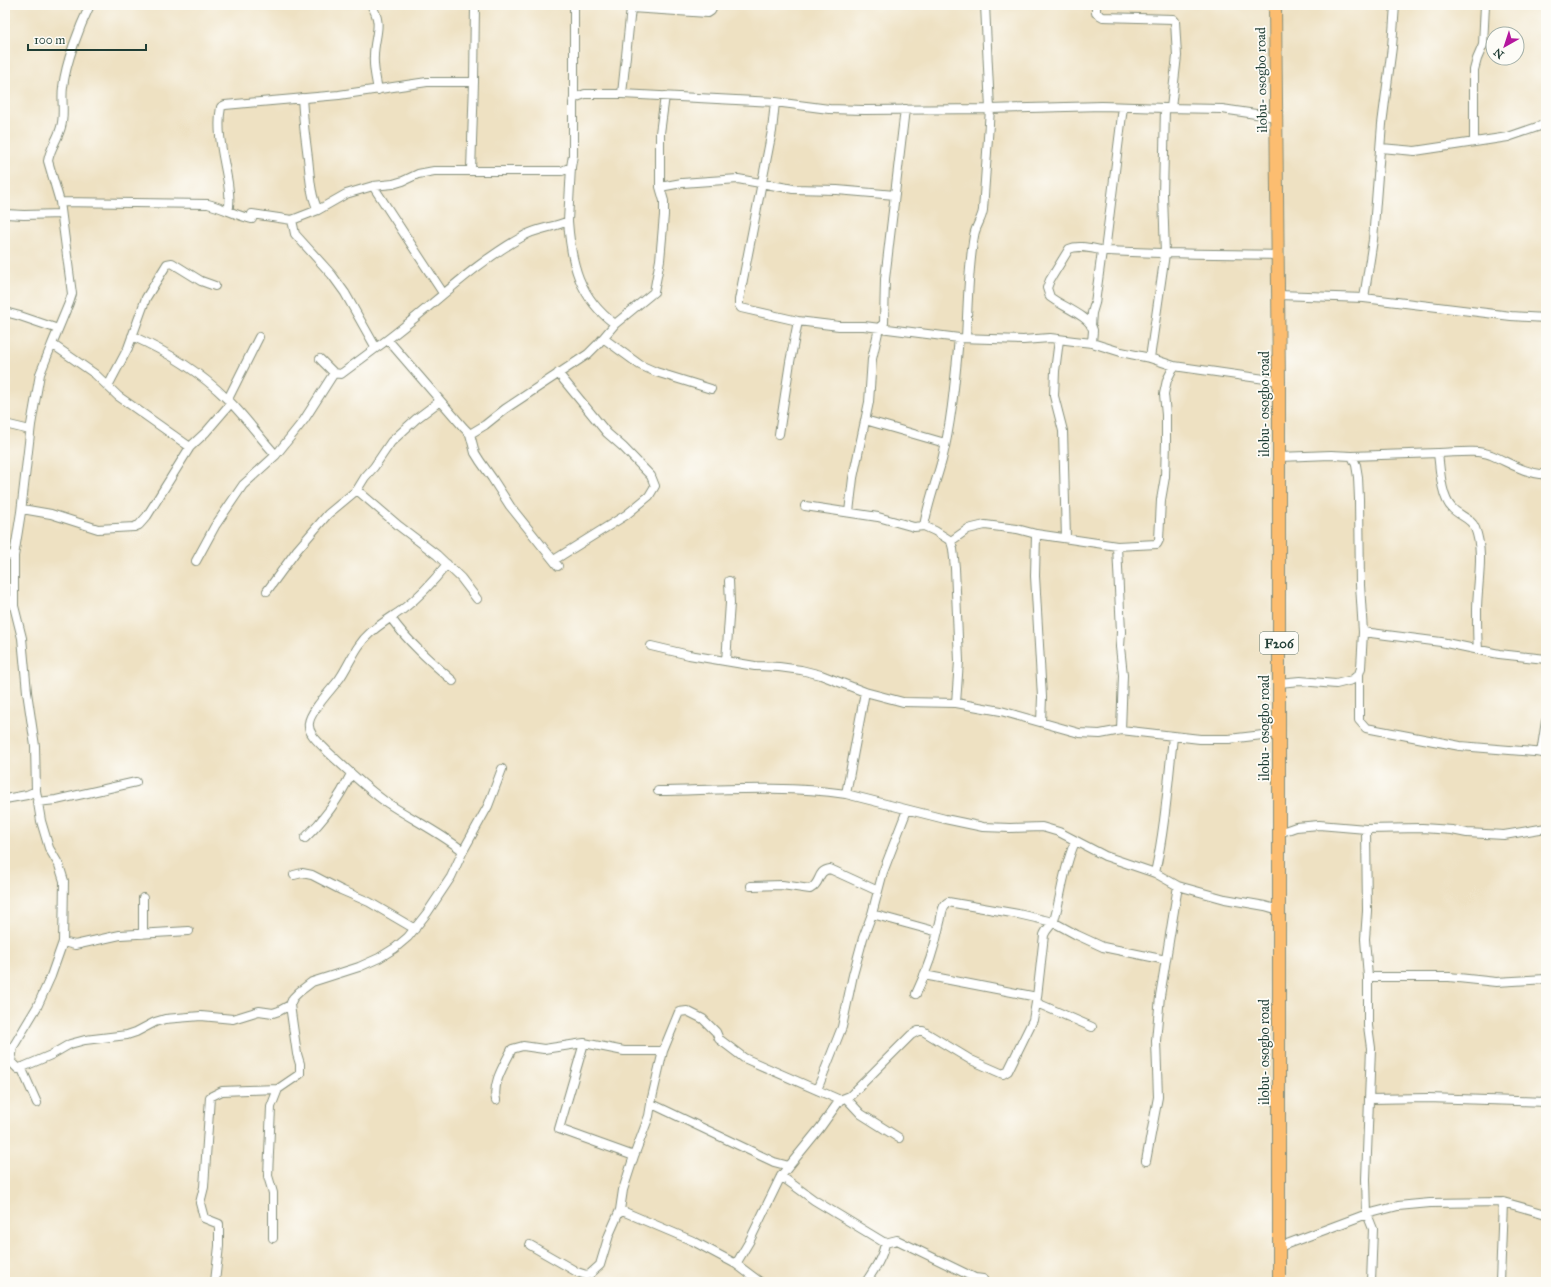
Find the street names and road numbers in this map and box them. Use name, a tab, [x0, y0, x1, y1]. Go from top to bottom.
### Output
street label: ilobu- osogbo road	[1252, 27, 1271, 133]
street label: ilobu- osogbo road	[1256, 351, 1273, 457]
road number: F206	[1260, 632, 1298, 654]
street label: ilobu- osogbo road	[1256, 675, 1273, 781]
street label: ilobu- osogbo road	[1256, 999, 1273, 1105]

